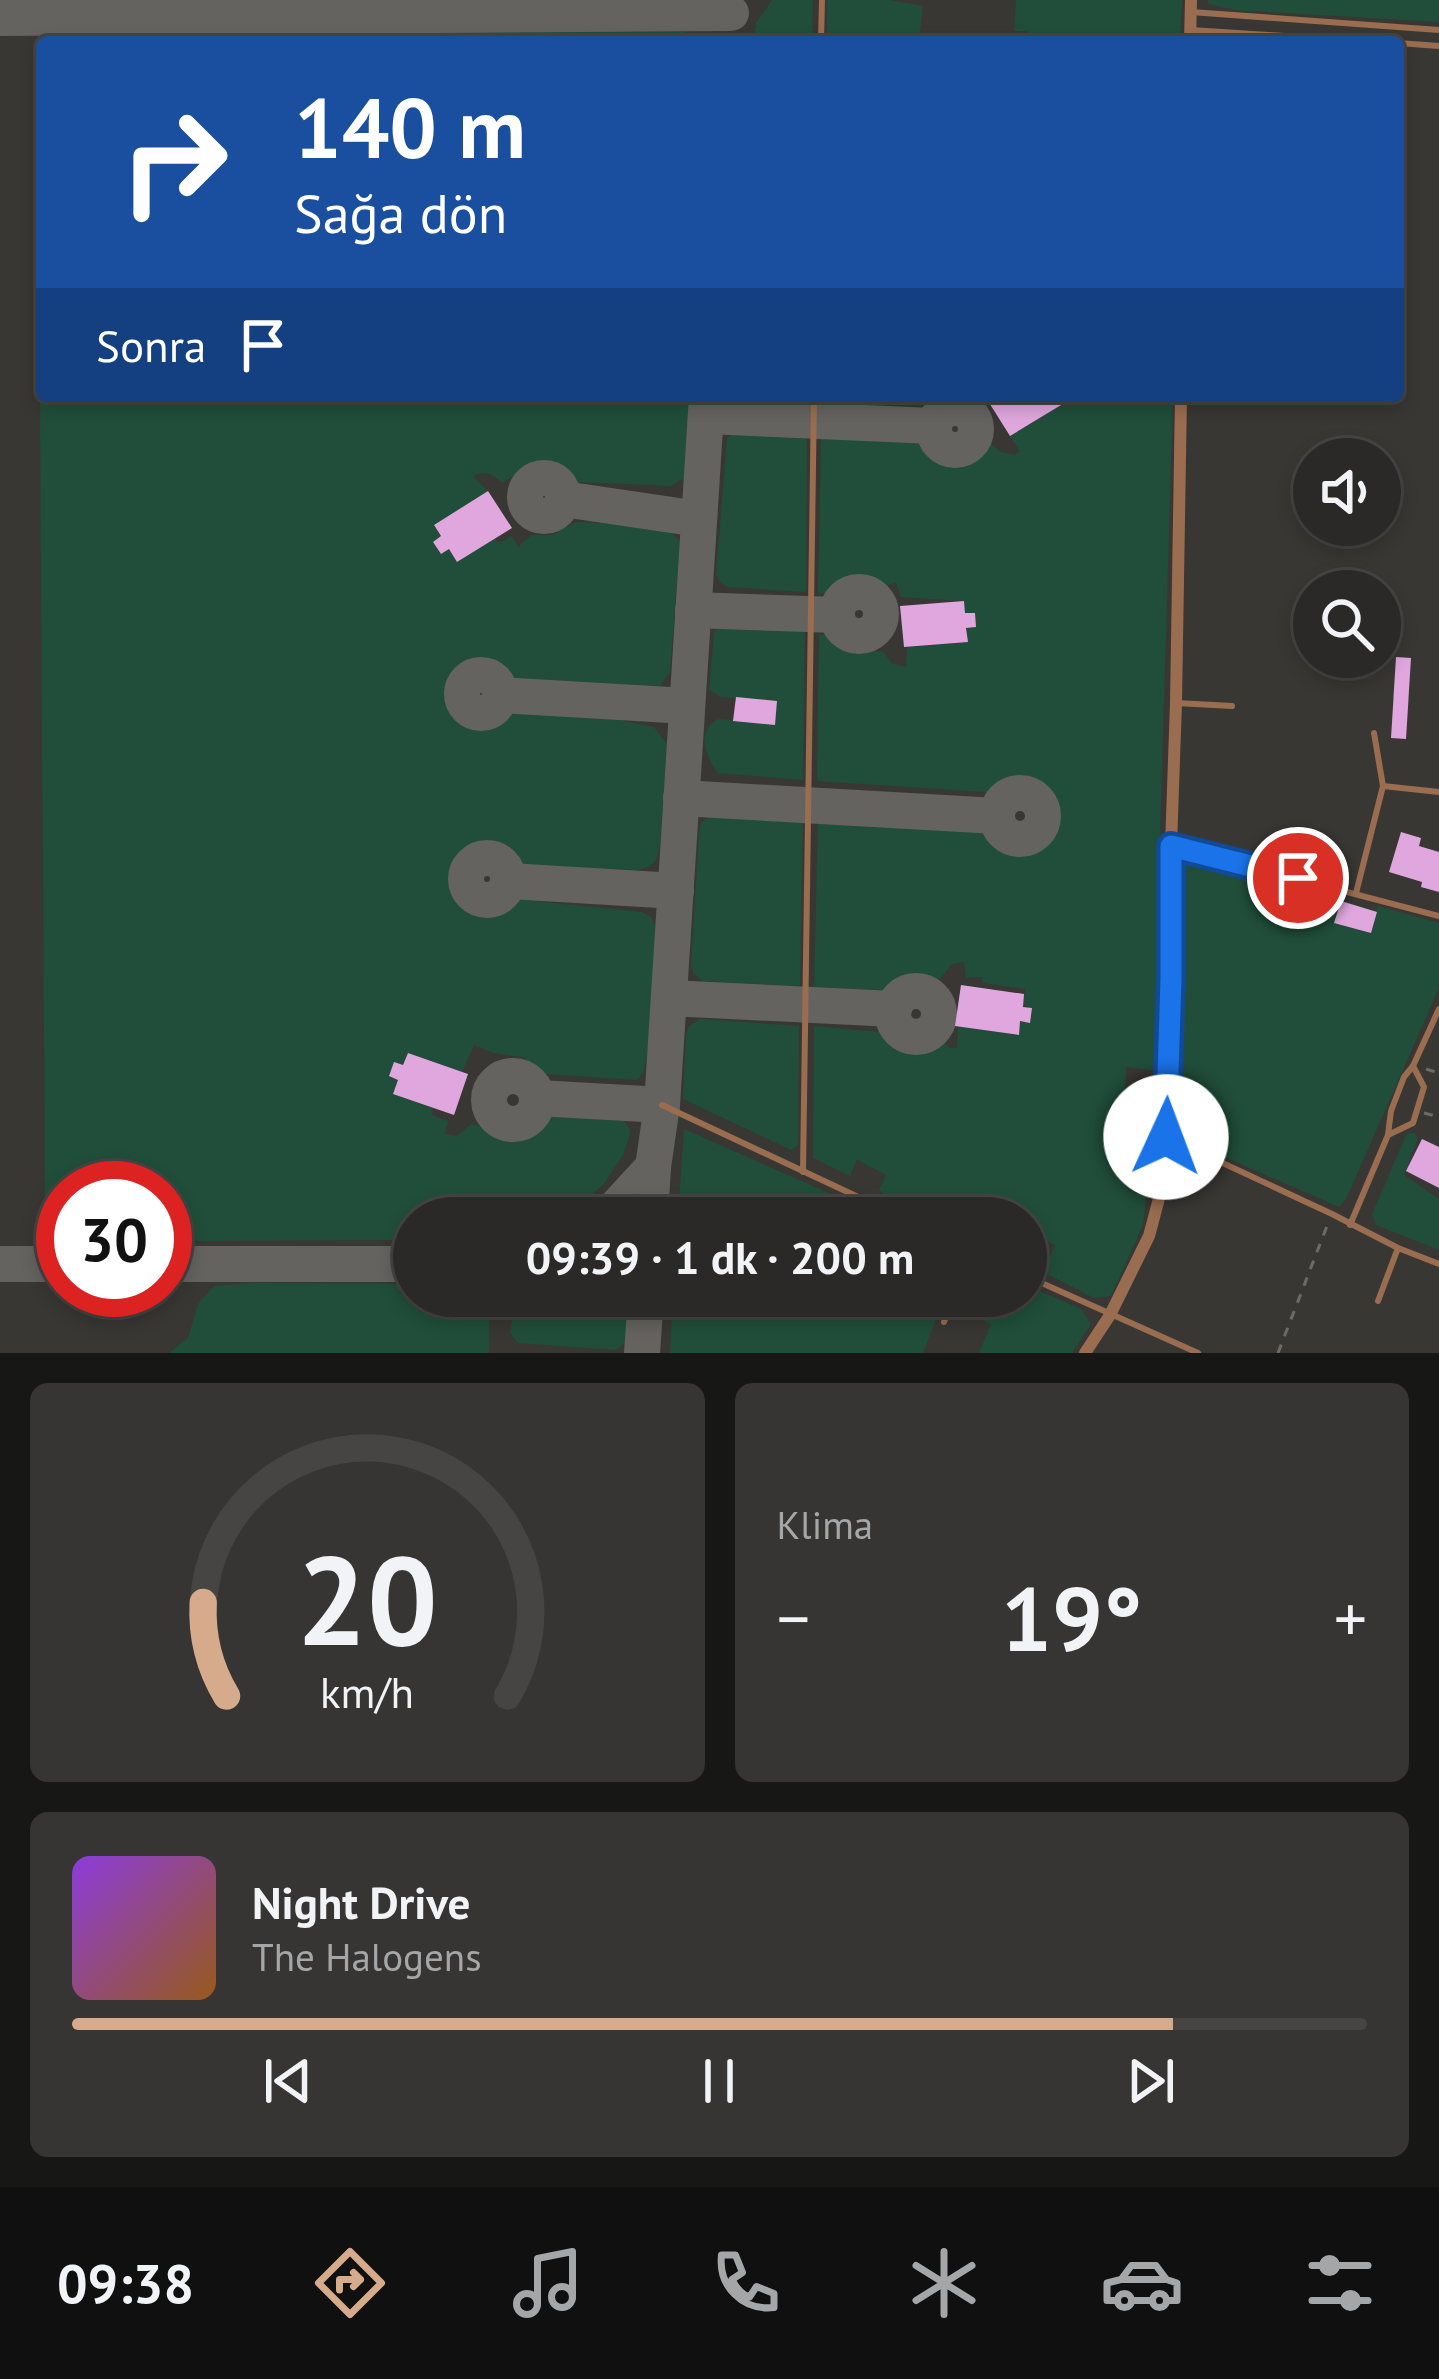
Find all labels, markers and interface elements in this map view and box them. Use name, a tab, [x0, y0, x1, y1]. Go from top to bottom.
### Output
text: 140 m	[294, 72, 526, 181]
icon: right	[96, 84, 252, 240]
text: Sağa dön	[294, 178, 507, 248]
icon: arrive	[230, 312, 296, 378]
text: Sonra	[96, 316, 206, 374]
map controls	[1293, 438, 1401, 678]
button: sound	[1293, 438, 1401, 546]
button: search	[1293, 570, 1401, 678]
pin	[1247, 827, 1349, 929]
icon: arrive	[1265, 845, 1331, 911]
position arrow	[1103, 1074, 1229, 1200]
speed limit sign: 30	[36, 1161, 192, 1317]
text: 09:39 · 1 dk · 200 m	[526, 1228, 914, 1286]
text: Klima	[777, 1499, 873, 1550]
text: 20	[296, 1518, 438, 1679]
text: 19°	[1001, 1559, 1142, 1676]
text: −	[777, 1575, 810, 1660]
text: +	[1334, 1575, 1367, 1660]
text: km/h	[320, 1663, 414, 1719]
text: Night Drive	[252, 1873, 470, 1931]
text: The Halogens	[252, 1931, 482, 1982]
icon: previous	[255, 2048, 321, 2114]
icon: pause	[686, 2048, 752, 2114]
icon: next	[1118, 2048, 1184, 2114]
icon: directions	[308, 2241, 392, 2325]
icon: music	[506, 2241, 590, 2325]
icon: phone	[704, 2241, 788, 2325]
icon: climate	[902, 2241, 986, 2325]
icon: car	[1100, 2241, 1184, 2325]
icon: filters	[1298, 2241, 1382, 2325]
text: 09:38	[57, 2248, 194, 2318]

